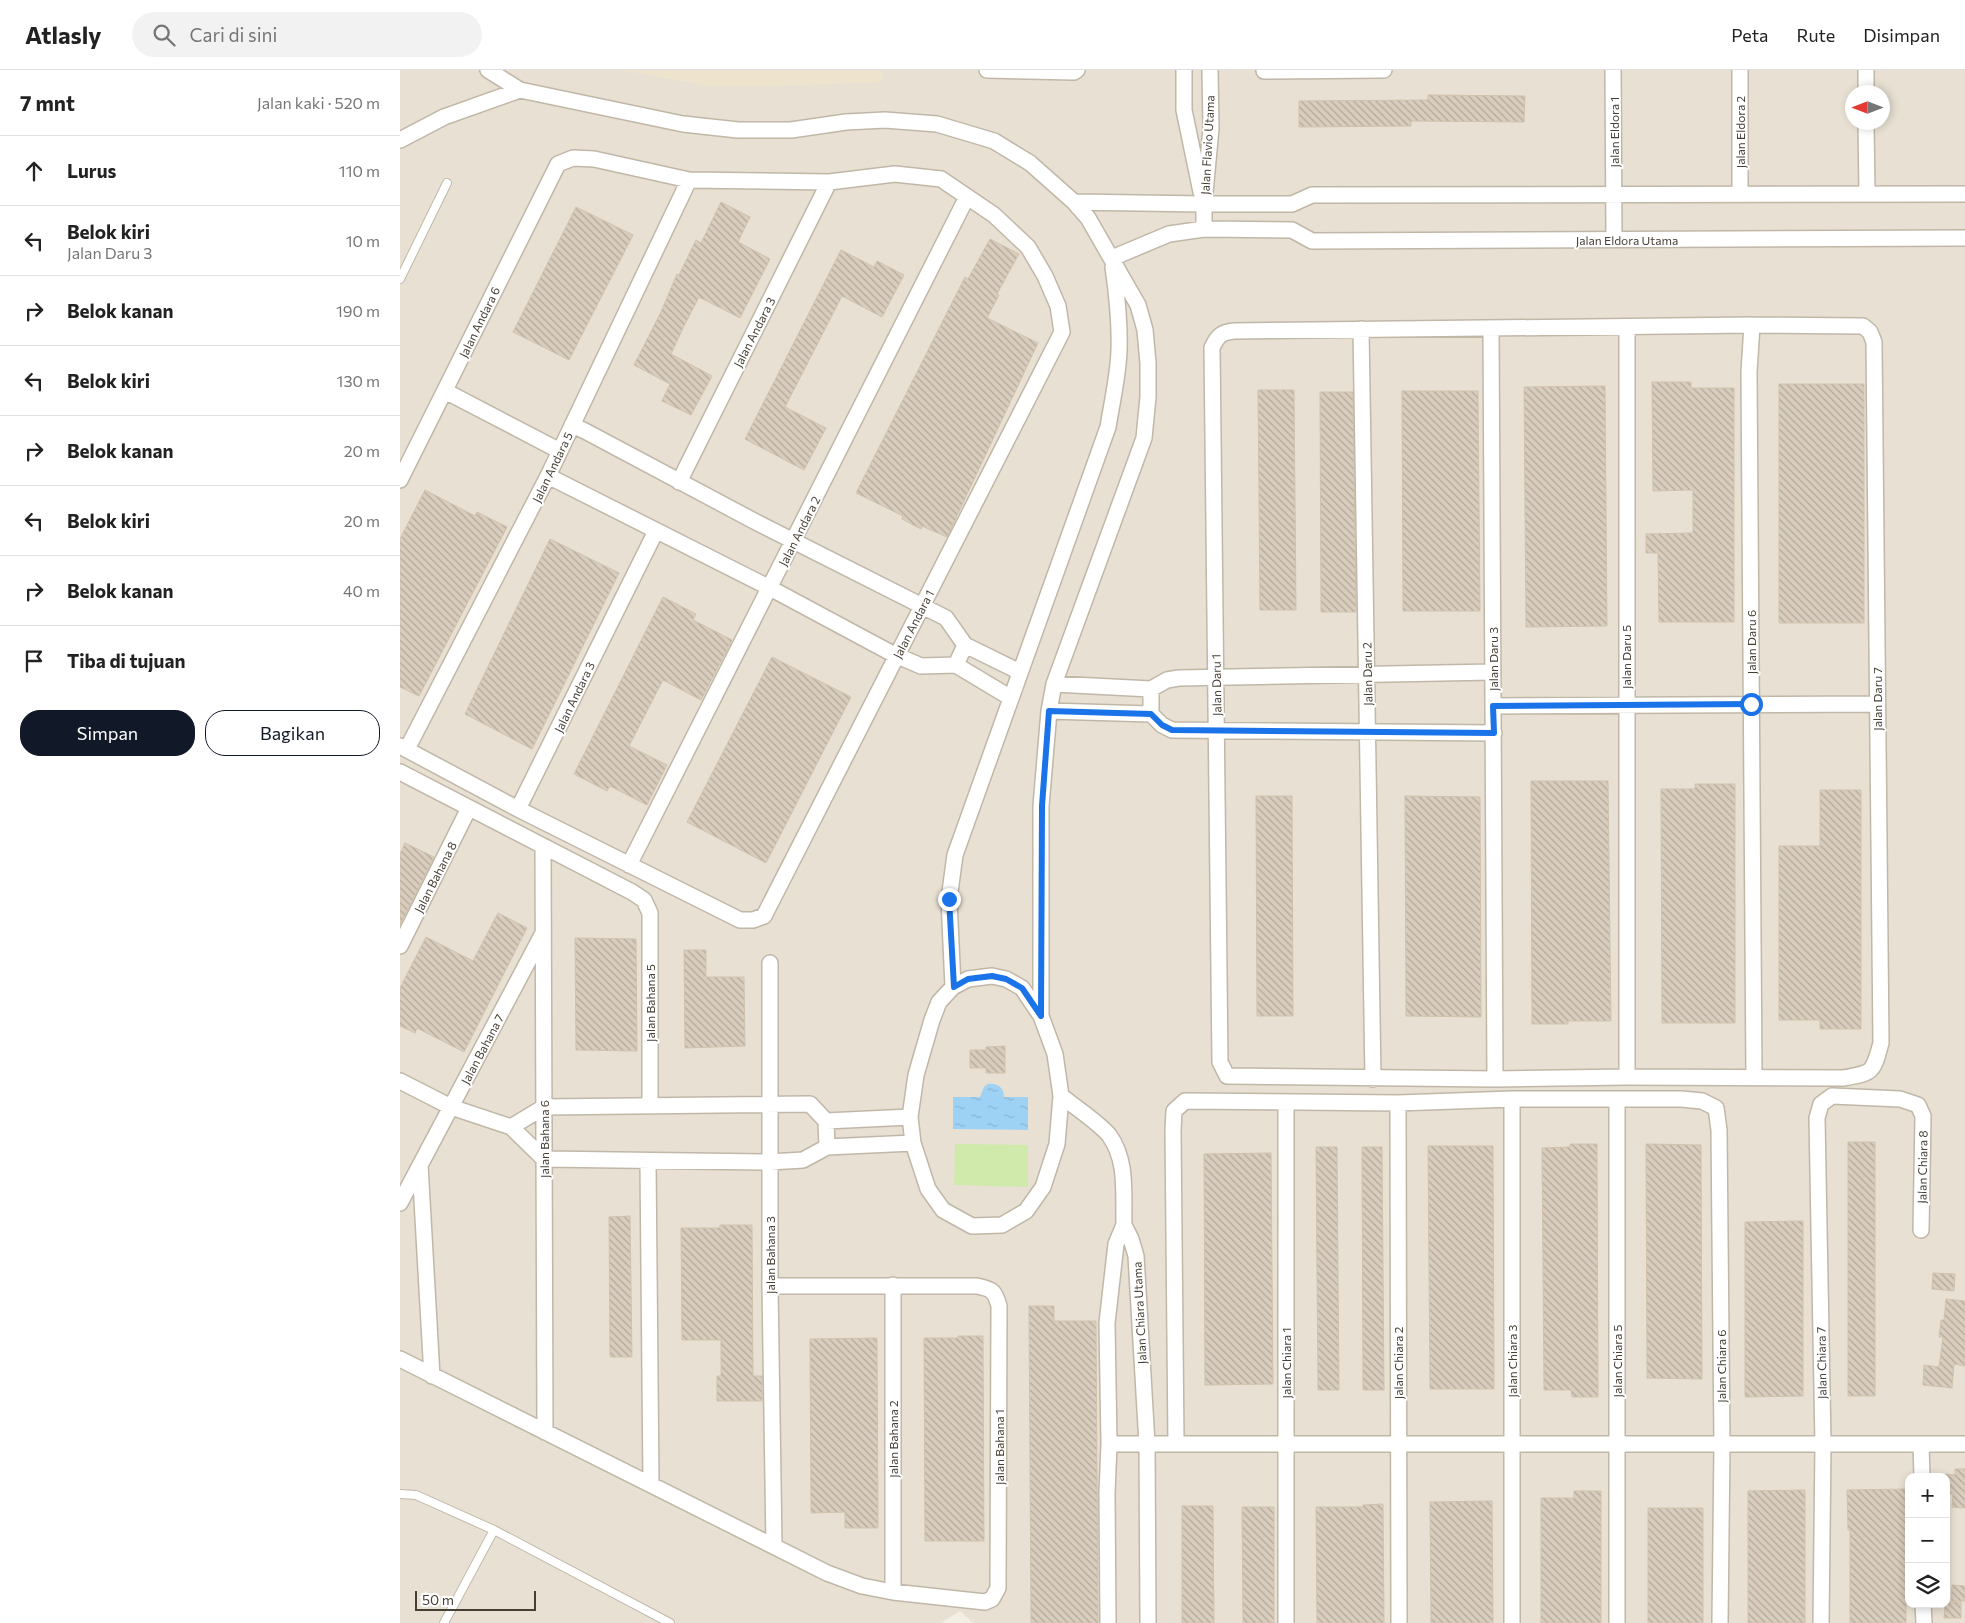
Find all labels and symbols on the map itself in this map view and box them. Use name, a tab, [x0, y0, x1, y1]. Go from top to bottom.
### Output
north arrow	[1845, 85, 1890, 130]
street label: Jalan Flavio Utama	[1197, 95, 1218, 195]
street label: Jalan Eldora 2	[1733, 95, 1748, 168]
street label: Jalan Eldora 1	[1607, 97, 1622, 167]
street label: Jalan Eldora Utama	[1576, 233, 1678, 248]
street label: Jalan Andara 6	[456, 284, 503, 360]
street label: Jalan Andara 3	[730, 295, 779, 370]
street label: Jalan Andara 5	[529, 429, 576, 505]
street label: Jalan Andara 2	[775, 493, 824, 569]
street label: Jalan Andara 1	[890, 587, 937, 661]
street label: Jalan Daru 6	[1744, 610, 1759, 674]
street label: Jalan Daru 5	[1619, 625, 1634, 689]
street label: Jalan Daru 3	[1486, 627, 1501, 691]
street label: Jalan Daru 2	[1359, 642, 1376, 706]
street label: Jalan Daru 1	[1208, 654, 1225, 716]
street label: Jalan Andara 3	[551, 659, 598, 735]
street label: Jalan Daru 7	[1870, 667, 1885, 731]
route start	[1740, 693, 1763, 716]
street label: Jalan Bahana 8	[411, 839, 460, 915]
route end	[938, 888, 961, 911]
street label: Jalan Bahana 5	[643, 964, 658, 1042]
street label: Jalan Bahana 7	[458, 1012, 507, 1087]
street label: Jalan Bahana 6	[537, 1100, 552, 1178]
street label: Jalan Chiara 8	[1914, 1130, 1931, 1204]
street label: Jalan Bahana 3	[763, 1216, 778, 1294]
street label: Jalan Chiara Utama	[1129, 1261, 1150, 1365]
street label: Jalan Chiara 3	[1505, 1324, 1520, 1397]
street label: Jalan Chiara 5	[1610, 1324, 1625, 1397]
street label: Jalan Chiara 2	[1391, 1326, 1406, 1399]
street label: Jalan Chiara 1	[1279, 1327, 1294, 1399]
street label: Jalan Chiara 7	[1813, 1327, 1830, 1399]
street label: Jalan Chiara 6	[1714, 1329, 1729, 1403]
street label: Jalan Bahana 2	[886, 1400, 901, 1478]
street label: Jalan Bahana 1	[992, 1409, 1007, 1485]
scale bar	[415, 1588, 536, 1611]

